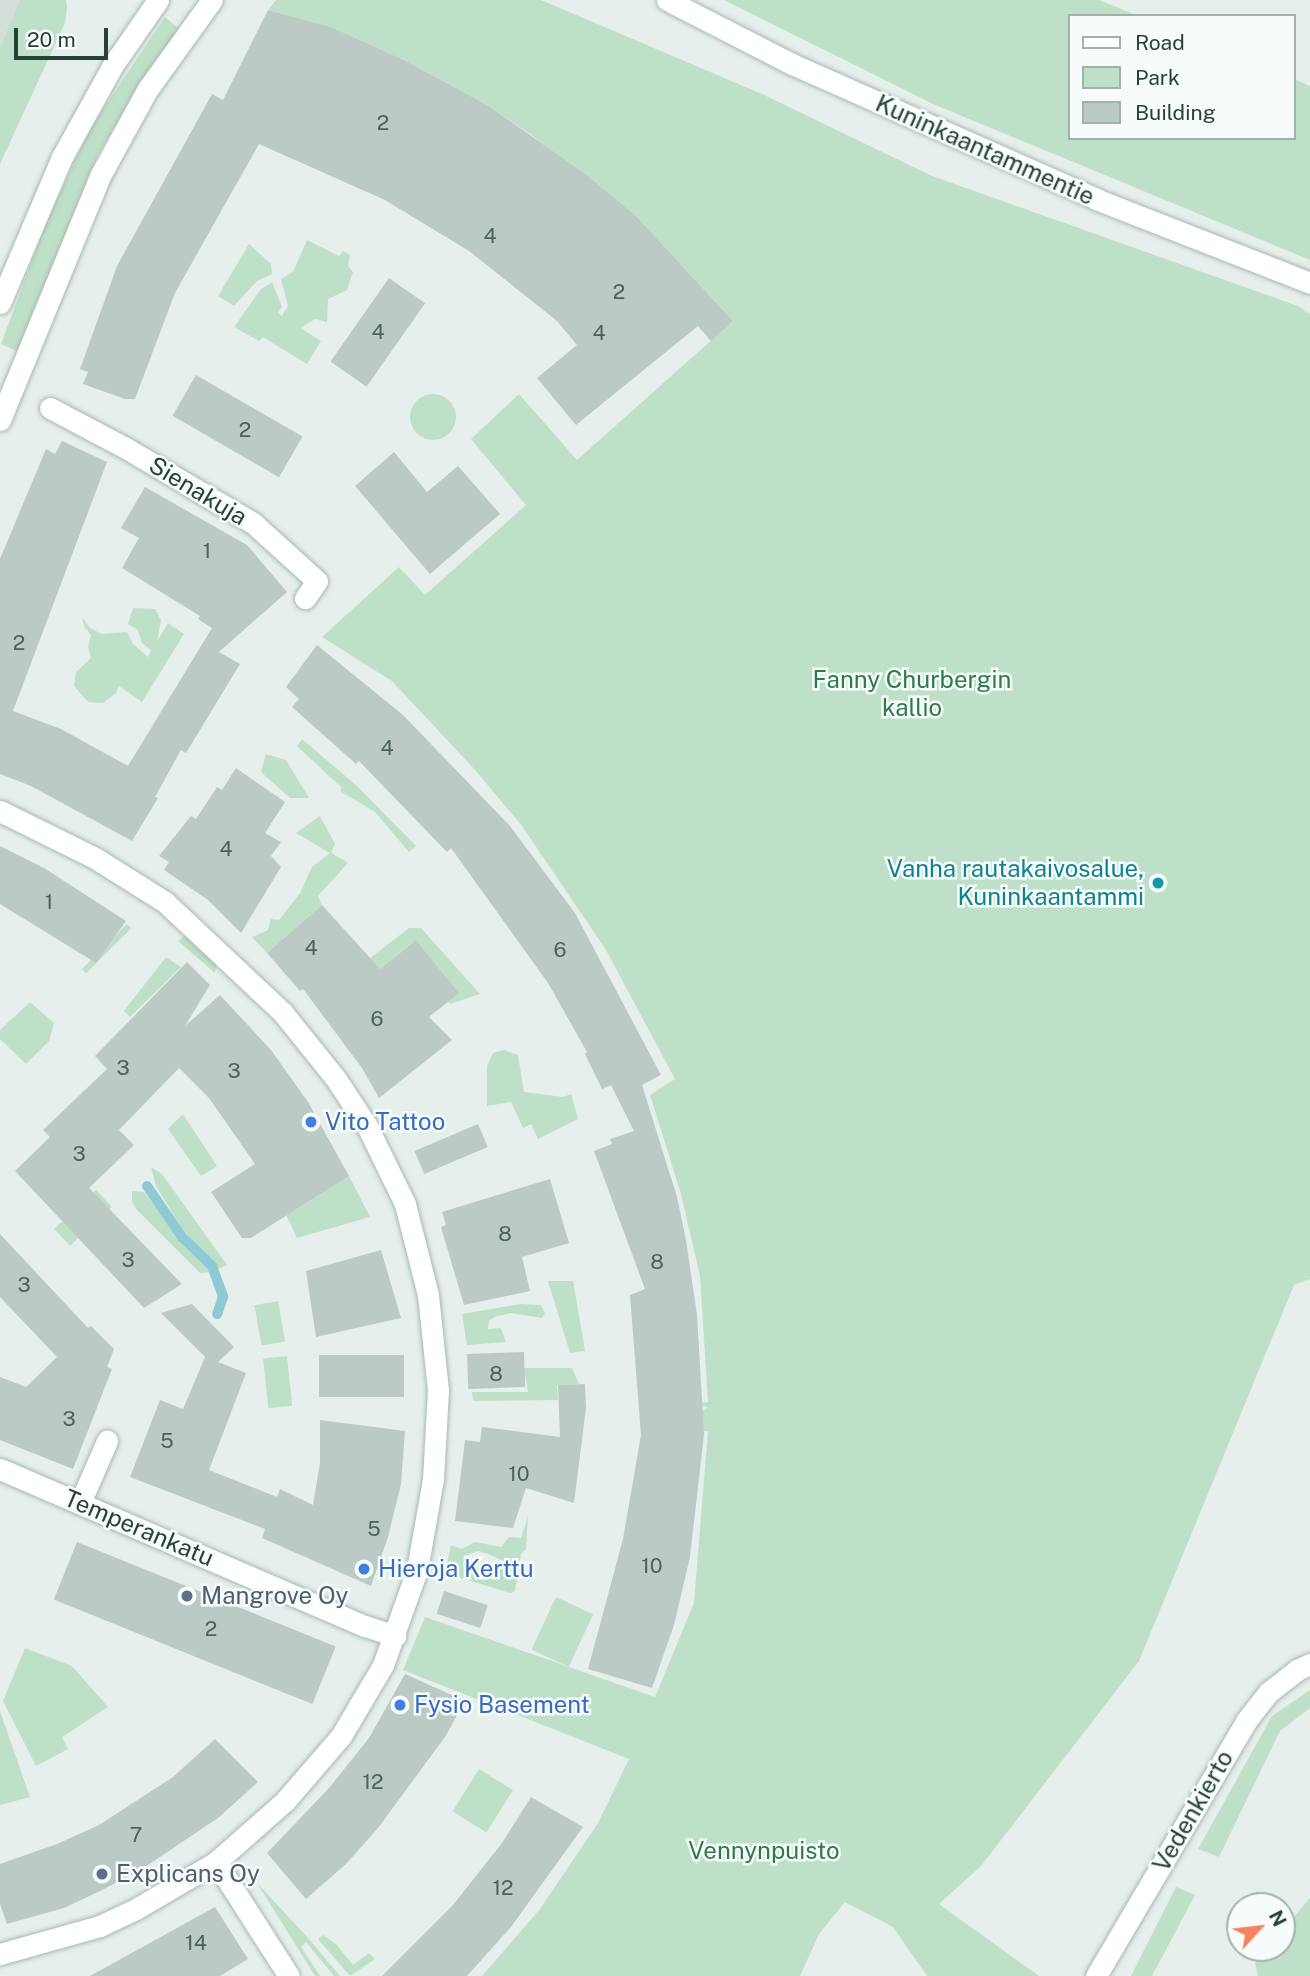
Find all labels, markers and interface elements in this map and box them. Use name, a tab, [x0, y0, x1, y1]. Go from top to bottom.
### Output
scale bar	[18, 14, 112, 58]
legend	[1068, 14, 1296, 140]
text: 20 m	[27, 27, 76, 52]
text: Road	[1135, 30, 1185, 55]
text: Park	[1135, 65, 1180, 90]
street label: Kuninkaantammentie	[871, 89, 1099, 211]
text: Building	[1135, 100, 1216, 125]
house number: 2	[377, 110, 389, 136]
house number: 4	[483, 223, 497, 249]
house number: 2	[613, 279, 625, 305]
house number: 4	[371, 319, 385, 345]
house number: 4	[592, 320, 606, 346]
house number: 2	[239, 417, 251, 443]
street label: Sienakuja	[144, 450, 252, 532]
house number: 1	[203, 538, 211, 564]
house number: 2	[13, 630, 25, 656]
park label: Fanny Churbergin kallio	[813, 666, 1011, 722]
house number: 4	[380, 735, 394, 761]
house number: 4	[219, 836, 233, 862]
place label: Vanha rautakaivosalue, Kuninkaantammi	[887, 855, 1144, 911]
marker: Vanha rautakaivosalue, Kuninkaantammi	[1150, 875, 1166, 891]
house number: 1	[45, 889, 53, 915]
house number: 4	[304, 935, 318, 961]
house number: 6	[553, 937, 567, 963]
house number: 6	[370, 1006, 384, 1032]
house number: 3	[116, 1055, 130, 1081]
house number: 3	[227, 1058, 241, 1084]
place label: Vito Tattoo	[325, 1108, 445, 1136]
marker: Vito Tattoo	[303, 1114, 319, 1130]
house number: 3	[72, 1141, 86, 1167]
house number: 8	[498, 1221, 512, 1247]
house number: 3	[121, 1247, 135, 1273]
house number: 8	[650, 1249, 664, 1275]
house number: 3	[17, 1272, 31, 1298]
house number: 8	[489, 1361, 503, 1387]
house number: 3	[62, 1406, 76, 1432]
house number: 5	[160, 1428, 174, 1454]
house number: 10	[508, 1461, 530, 1487]
street label: Temperankatu	[60, 1483, 218, 1573]
house number: 5	[367, 1516, 381, 1542]
house number: 10	[641, 1553, 663, 1579]
place label: Hieroja Kerttu	[378, 1555, 534, 1583]
marker: Hieroja Kerttu	[356, 1561, 372, 1577]
place label: Mangrove Oy	[201, 1582, 348, 1610]
marker: Mangrove Oy	[179, 1588, 195, 1604]
house number: 2	[205, 1616, 217, 1642]
place label: Fysio Basement	[414, 1691, 590, 1719]
marker: Fysio Basement	[392, 1697, 408, 1713]
street label: Vedenkierto	[1147, 1745, 1239, 1877]
house number: 12	[362, 1769, 384, 1795]
house number: 7	[130, 1822, 142, 1848]
park label: Vennynpuisto	[688, 1837, 840, 1865]
place label: Explicans Oy	[116, 1860, 260, 1888]
marker: Explicans Oy	[94, 1866, 110, 1882]
house number: 12	[492, 1875, 514, 1901]
north arrow	[1226, 1892, 1296, 1962]
text: N	[1265, 1907, 1291, 1930]
house number: 14	[185, 1930, 207, 1956]

